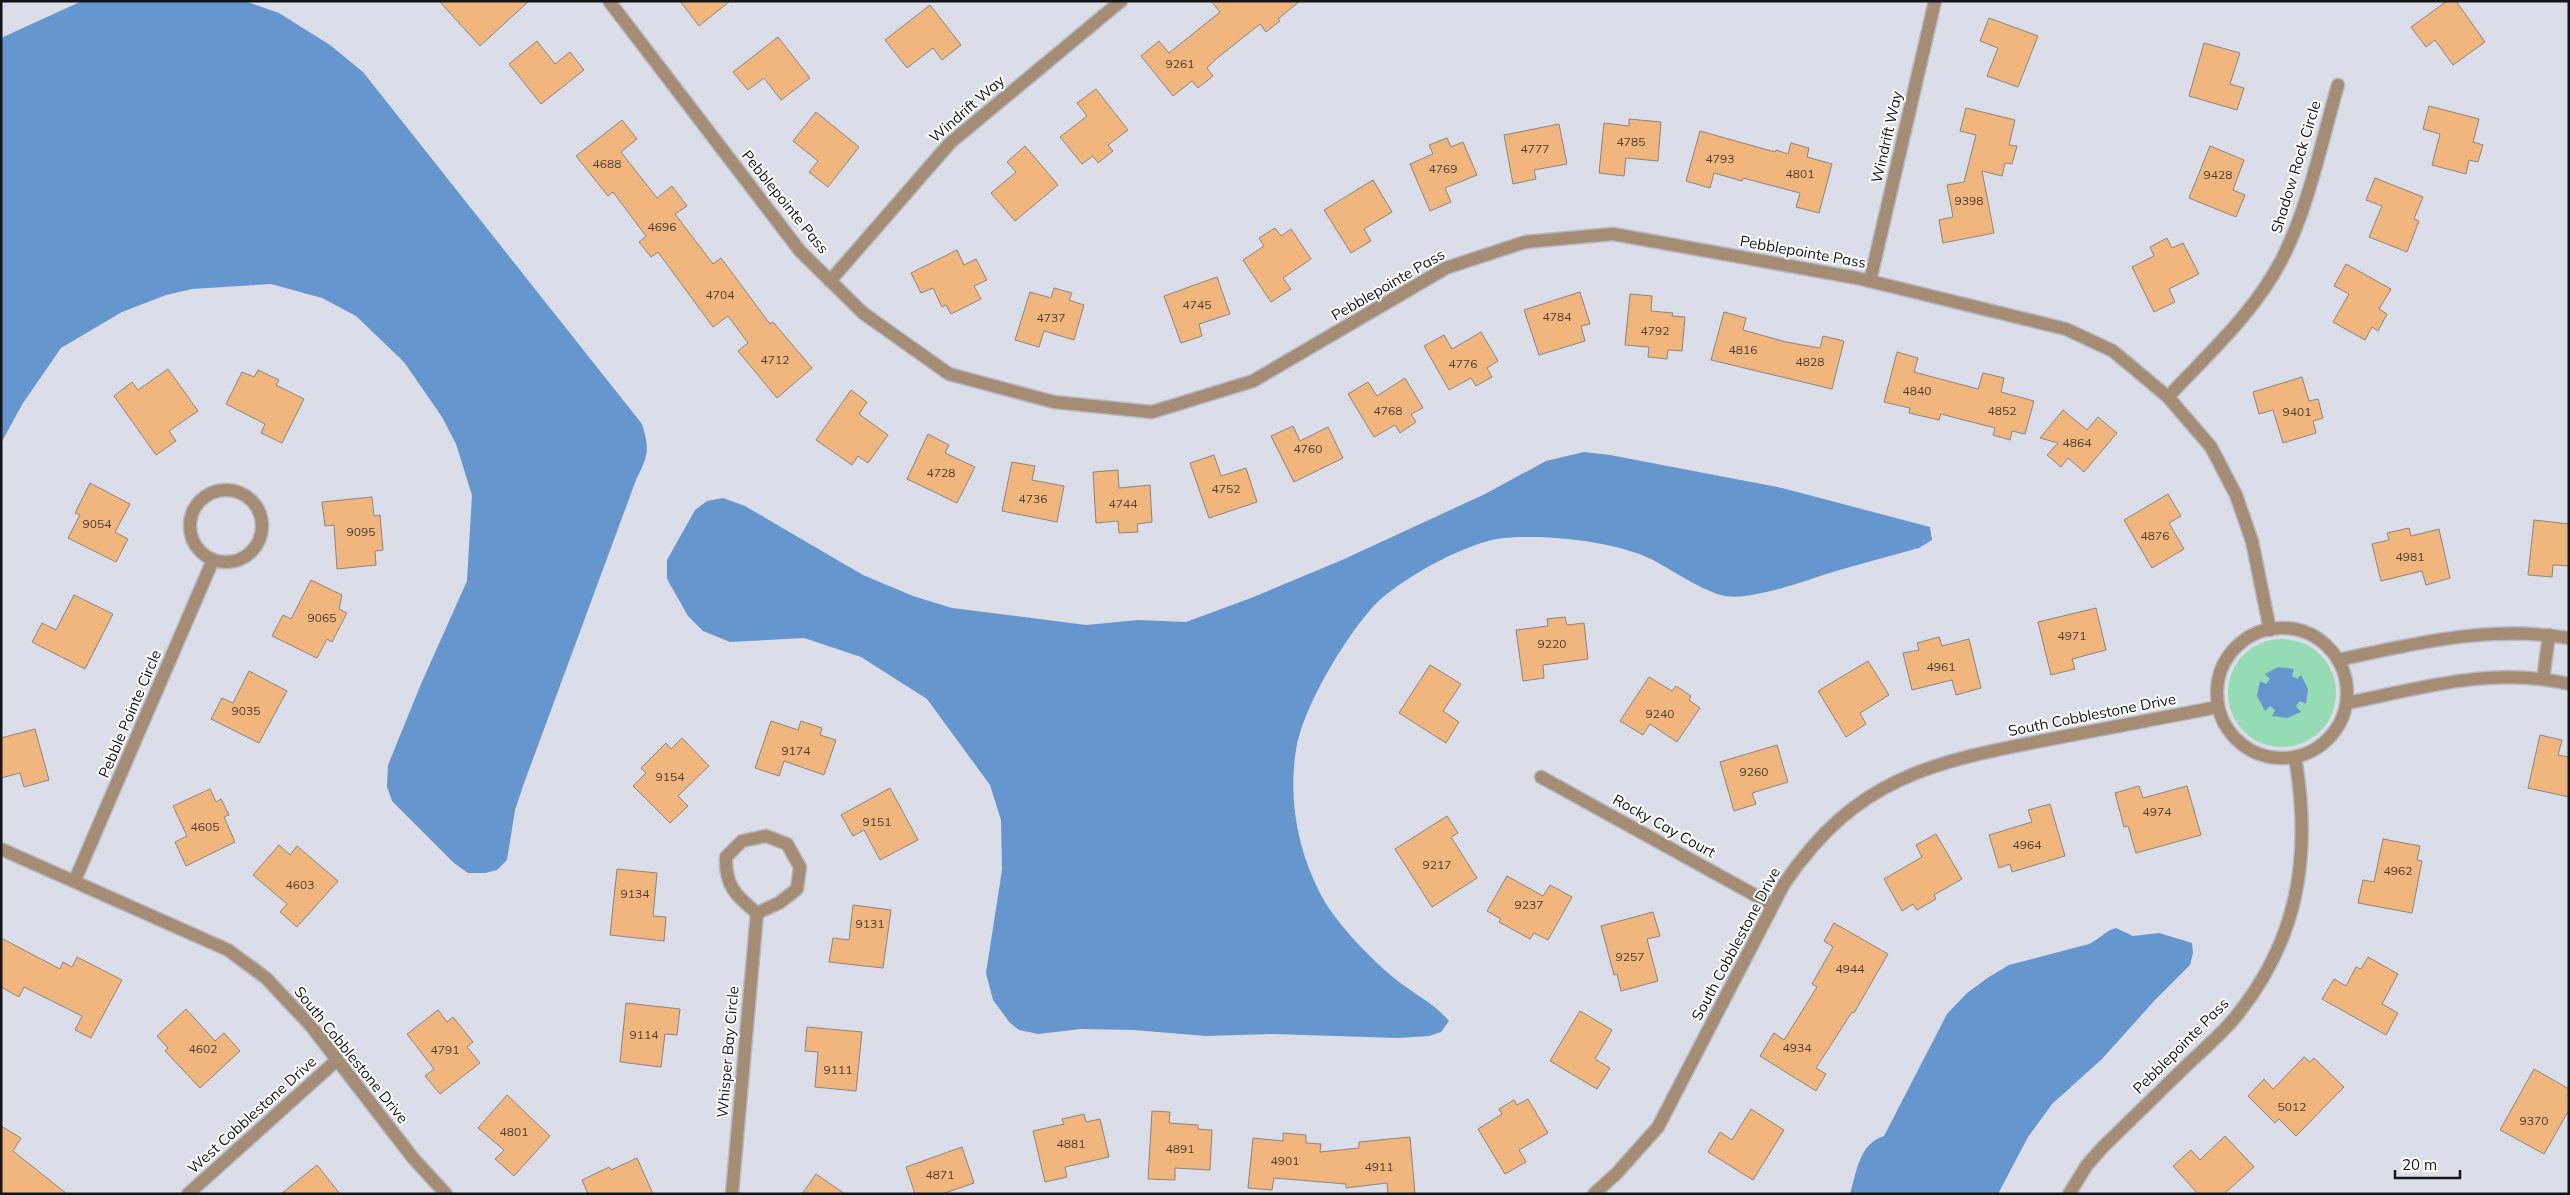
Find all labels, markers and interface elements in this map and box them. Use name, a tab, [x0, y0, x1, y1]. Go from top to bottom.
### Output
house number: 9261	[1166, 56, 1194, 71]
street label: Windrift Way	[925, 71, 1008, 147]
street label: Windrift Way	[1867, 89, 1906, 185]
street label: Shadow Rock Circle	[2266, 98, 2325, 235]
house number: 4785	[1617, 134, 1645, 149]
house number: 4777	[1521, 141, 1549, 156]
street label: Pebblepointe Pass	[738, 146, 833, 257]
house number: 4793	[1706, 151, 1734, 166]
house number: 4688	[593, 156, 621, 171]
house number: 4769	[1429, 161, 1457, 176]
house number: 4801	[1786, 166, 1814, 181]
house number: 9428	[2204, 167, 2232, 182]
house number: 9398	[1955, 193, 1983, 208]
house number: 4696	[648, 219, 676, 234]
street label: Pebblepointe Pass	[1739, 231, 1868, 272]
street label: Pebblepointe Pass	[1328, 244, 1448, 325]
house number: 4704	[706, 287, 734, 302]
house number: 4745	[1183, 297, 1211, 312]
house number: 4784	[1543, 309, 1571, 324]
house number: 4737	[1037, 310, 1065, 325]
house number: 4792	[1641, 323, 1669, 338]
house number: 4816	[1729, 342, 1757, 357]
house number: 4712	[761, 352, 789, 367]
house number: 4828	[1796, 354, 1824, 369]
house number: 4776	[1449, 356, 1477, 371]
house number: 4840	[1903, 383, 1931, 398]
house number: 4768	[1374, 403, 1402, 418]
house number: 4852	[1988, 403, 2016, 418]
house number: 9401	[2283, 404, 2311, 419]
house number: 4864	[2063, 435, 2091, 450]
house number: 4760	[1294, 441, 1322, 456]
house number: 4728	[927, 465, 955, 480]
house number: 4752	[1212, 481, 1240, 496]
house number: 4736	[1019, 491, 1047, 506]
house number: 4744	[1109, 496, 1137, 511]
house number: 9054	[83, 516, 111, 531]
house number: 9095	[347, 524, 375, 539]
house number: 4876	[2141, 528, 2169, 543]
house number: 4981	[2396, 549, 2424, 564]
house number: 9065	[308, 610, 336, 625]
house number: 4971	[2058, 628, 2086, 643]
house number: 9220	[1538, 636, 1566, 651]
street label: Pebble Pointe Circle	[94, 647, 165, 781]
house number: 4961	[1927, 659, 1955, 674]
street label: South Cobblestone Drive	[2006, 689, 2178, 740]
house number: 9035	[232, 703, 260, 718]
house number: 9240	[1646, 706, 1674, 721]
house number: 9174	[782, 743, 810, 758]
house number: 9260	[1740, 764, 1768, 779]
house number: 9154	[656, 769, 684, 784]
street label: Rocky Cay Court	[1610, 790, 1719, 862]
house number: 4974	[2143, 804, 2171, 819]
house number: 9151	[863, 814, 891, 829]
house number: 4605	[191, 819, 219, 834]
house number: 4964	[2013, 837, 2041, 852]
house number: 9217	[1423, 857, 1451, 872]
house number: 4962	[2384, 863, 2412, 878]
street label: South Cobblestone Drive	[1687, 864, 1784, 1024]
house number: 4603	[286, 877, 314, 892]
house number: 9134	[621, 886, 649, 901]
house number: 9237	[1515, 897, 1543, 912]
house number: 9131	[856, 916, 884, 931]
house number: 9257	[1616, 949, 1644, 964]
house number: 4944	[1836, 961, 1864, 976]
street label: South Cobblestone Drive	[290, 982, 413, 1127]
street label: Whisper Bay Circle	[712, 985, 743, 1119]
street label: Pebblepointe Pass	[2129, 994, 2233, 1098]
house number: 9114	[630, 1027, 658, 1042]
house number: 4934	[1783, 1040, 1811, 1055]
house number: 4602	[189, 1041, 217, 1056]
house number: 4791	[431, 1042, 459, 1057]
street label: West Cobblestone Drive	[183, 1052, 320, 1177]
house number: 9111	[824, 1062, 852, 1077]
house number: 5012	[2278, 1099, 2306, 1114]
house number: 9370	[2520, 1113, 2548, 1128]
house number: 4801	[500, 1124, 528, 1139]
house number: 4881	[1057, 1136, 1085, 1151]
house number: 4891	[1166, 1141, 1194, 1156]
scale bar	[2395, 1148, 2460, 1180]
house number: 4901	[1271, 1153, 1299, 1168]
text: 20 m	[2402, 1155, 2437, 1174]
house number: 4911	[1365, 1159, 1393, 1174]
house number: 4871	[926, 1167, 954, 1182]

